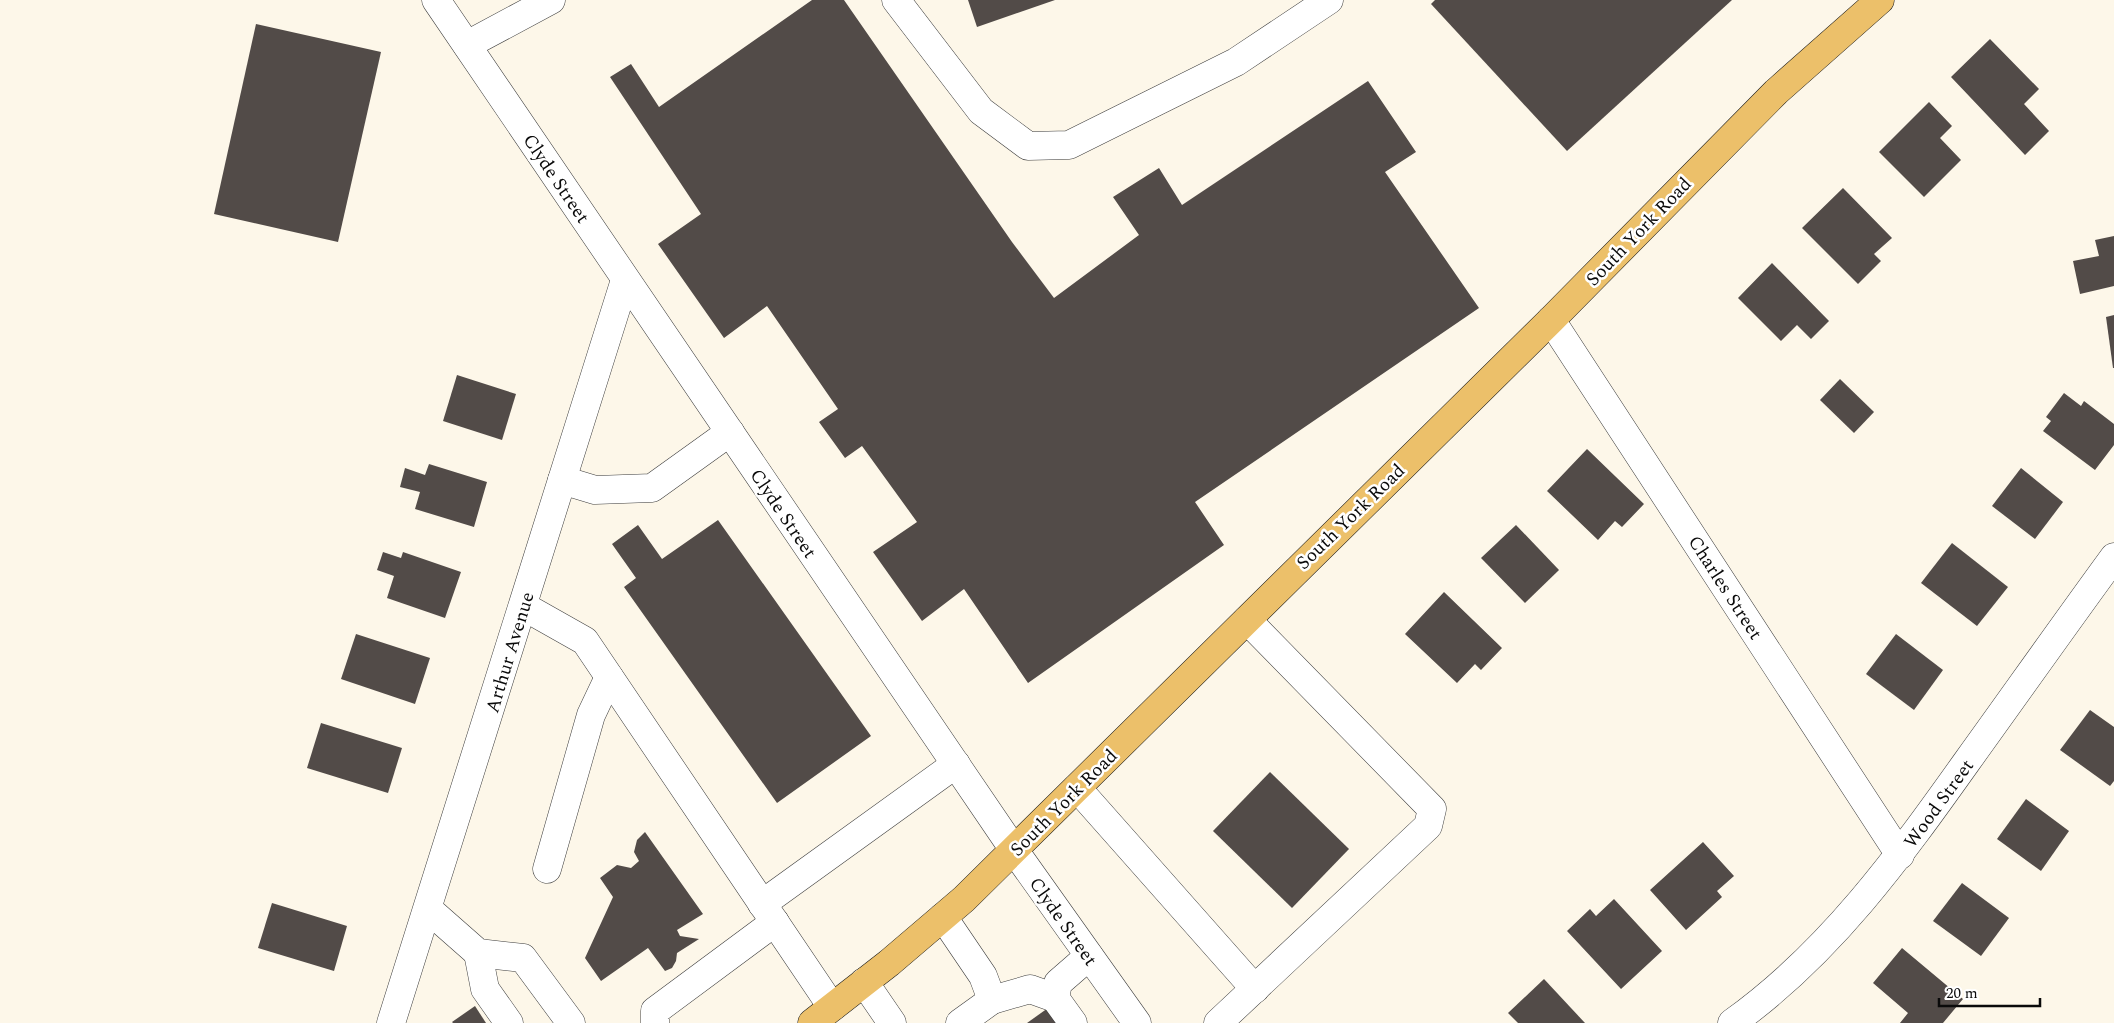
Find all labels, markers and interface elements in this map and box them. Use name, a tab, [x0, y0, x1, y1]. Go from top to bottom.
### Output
street label: Clyde Street	[515, 128, 597, 230]
street label: South York Road	[1579, 171, 1699, 293]
street label: South York Road	[1290, 457, 1412, 577]
street label: Clyde Street	[742, 463, 824, 565]
street label: Charles Street	[1680, 530, 1770, 646]
street label: Arthur Avenue	[478, 588, 543, 717]
street label: South York Road	[1004, 743, 1125, 864]
street label: Wood Street	[1897, 753, 1982, 855]
street label: Clyde Street	[1021, 871, 1104, 973]
scale bar	[1939, 976, 2040, 1008]
text: 20 m	[1946, 982, 1978, 1005]

